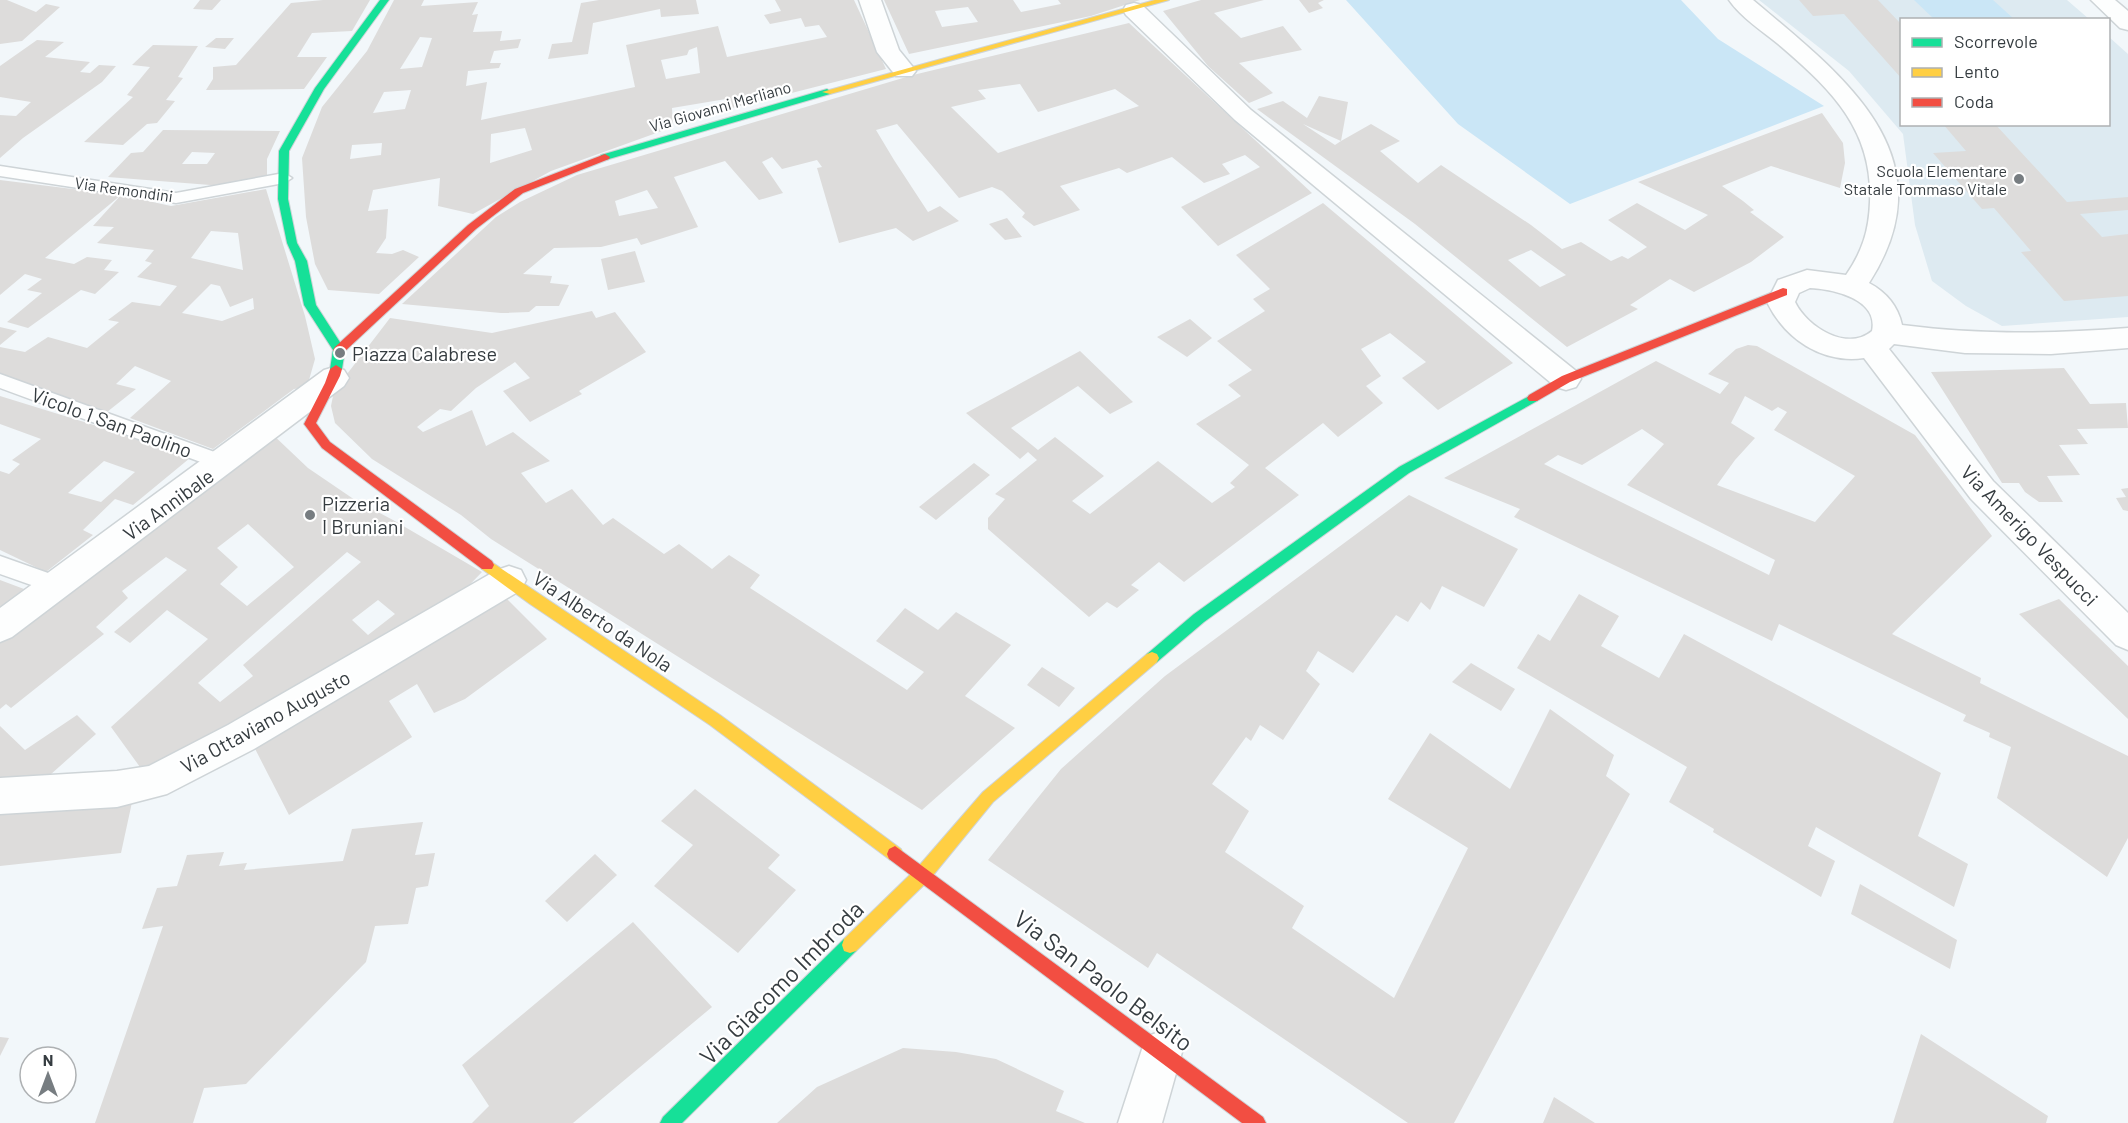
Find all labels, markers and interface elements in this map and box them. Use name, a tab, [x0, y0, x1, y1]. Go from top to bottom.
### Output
legend	[1900, 18, 2110, 126]
text: Scorrevole	[1954, 30, 2038, 52]
text: Lento	[1954, 60, 2000, 82]
street label: Via Giovanni Merliano	[647, 77, 793, 135]
text: Coda	[1954, 90, 1994, 112]
place label: Scuola Elementare Statale Tommaso Vitale	[1844, 161, 2007, 198]
marker: Scuola Elementare Statale Tommaso Vitale	[2012, 172, 2026, 186]
street label: Via Remondini	[74, 173, 174, 205]
place label: Piazza Calabrese	[352, 341, 497, 365]
marker: Piazza Calabrese	[333, 346, 347, 360]
street label: Vicolo 1 San Paolino	[28, 382, 196, 462]
street label: Via Amerigo Vespucci	[1956, 459, 2104, 611]
street label: Via Annibale	[118, 463, 218, 545]
place label: Pizzeria I Bruniani	[322, 491, 404, 538]
marker: Pizzeria I Bruniani	[303, 508, 317, 522]
street label: Via Alberto da Nola	[529, 565, 677, 677]
street label: Via Ottaviano Augusto	[176, 664, 354, 778]
street label: Via Giacomo Imbroda	[693, 894, 869, 1070]
street label: Via San Paolo Belsito	[1009, 903, 1199, 1057]
north arrow	[18, 1045, 78, 1105]
text: N	[43, 1050, 53, 1069]

